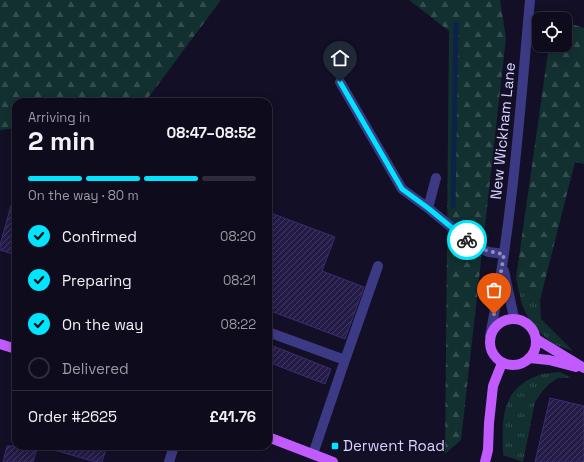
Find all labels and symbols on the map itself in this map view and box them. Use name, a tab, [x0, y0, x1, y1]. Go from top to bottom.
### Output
pin	[323, 41, 357, 82]
street label: New Wickham Lane	[486, 61, 519, 200]
courier	[447, 220, 487, 260]
pin	[477, 273, 511, 314]
place label: Derwent Road	[343, 436, 445, 455]
marker: Derwent Road	[330, 441, 340, 451]

